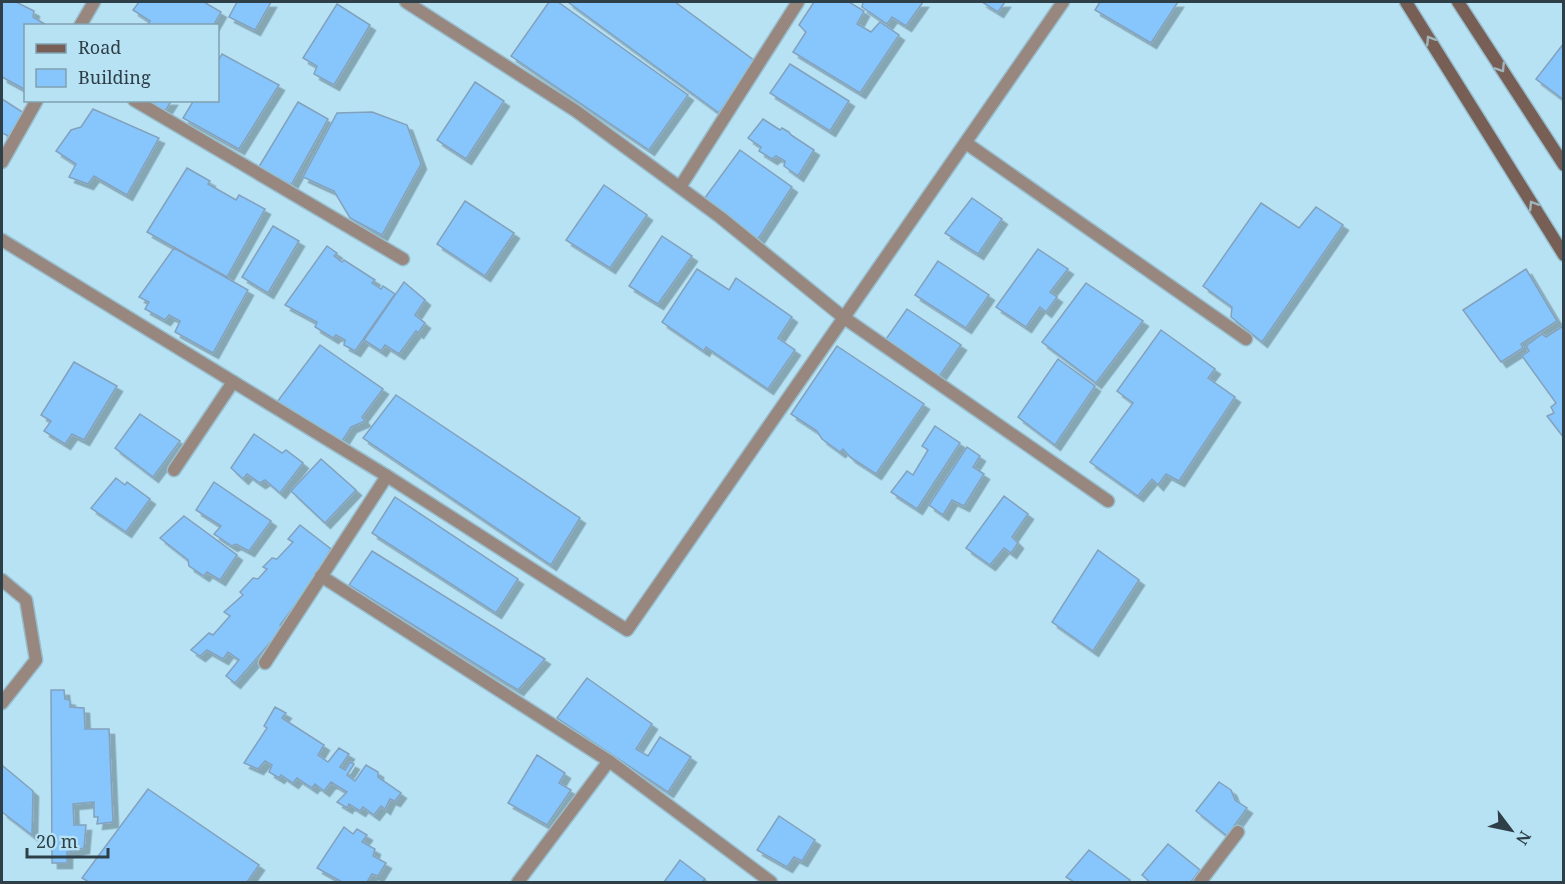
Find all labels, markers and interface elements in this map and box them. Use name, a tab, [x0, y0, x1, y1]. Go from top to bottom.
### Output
legend	[24, 24, 219, 102]
text: Road	[78, 35, 121, 59]
one-way arrow	[1425, 36, 1437, 46]
one-way arrow	[1494, 61, 1505, 72]
text: Building	[78, 65, 151, 89]
one-way arrow	[1528, 201, 1540, 211]
north arrow	[1481, 800, 1541, 860]
scale bar	[27, 821, 108, 859]
text: N	[1511, 827, 1536, 849]
text: 20 m	[36, 829, 78, 853]

